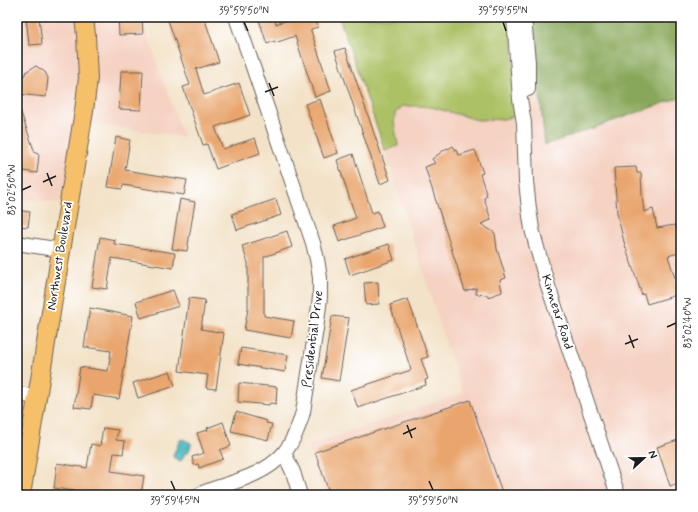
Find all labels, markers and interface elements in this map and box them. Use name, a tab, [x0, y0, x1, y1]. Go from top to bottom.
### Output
text: 39°59'50"N	[219, 4, 269, 18]
text: 39°59'55"N	[478, 4, 528, 18]
text: 83°02'50"W	[5, 165, 19, 215]
street label: Northwest Boulevard	[43, 201, 77, 311]
street label: Kinnear Road	[537, 272, 577, 352]
street label: Presidential Drive	[299, 289, 327, 389]
text: 83°02'40"W	[681, 298, 695, 348]
north arrow	[624, 438, 664, 478]
text: N	[644, 449, 660, 461]
text: 39°59'45"N	[150, 494, 200, 508]
text: 39°59'50"N	[408, 494, 458, 508]

